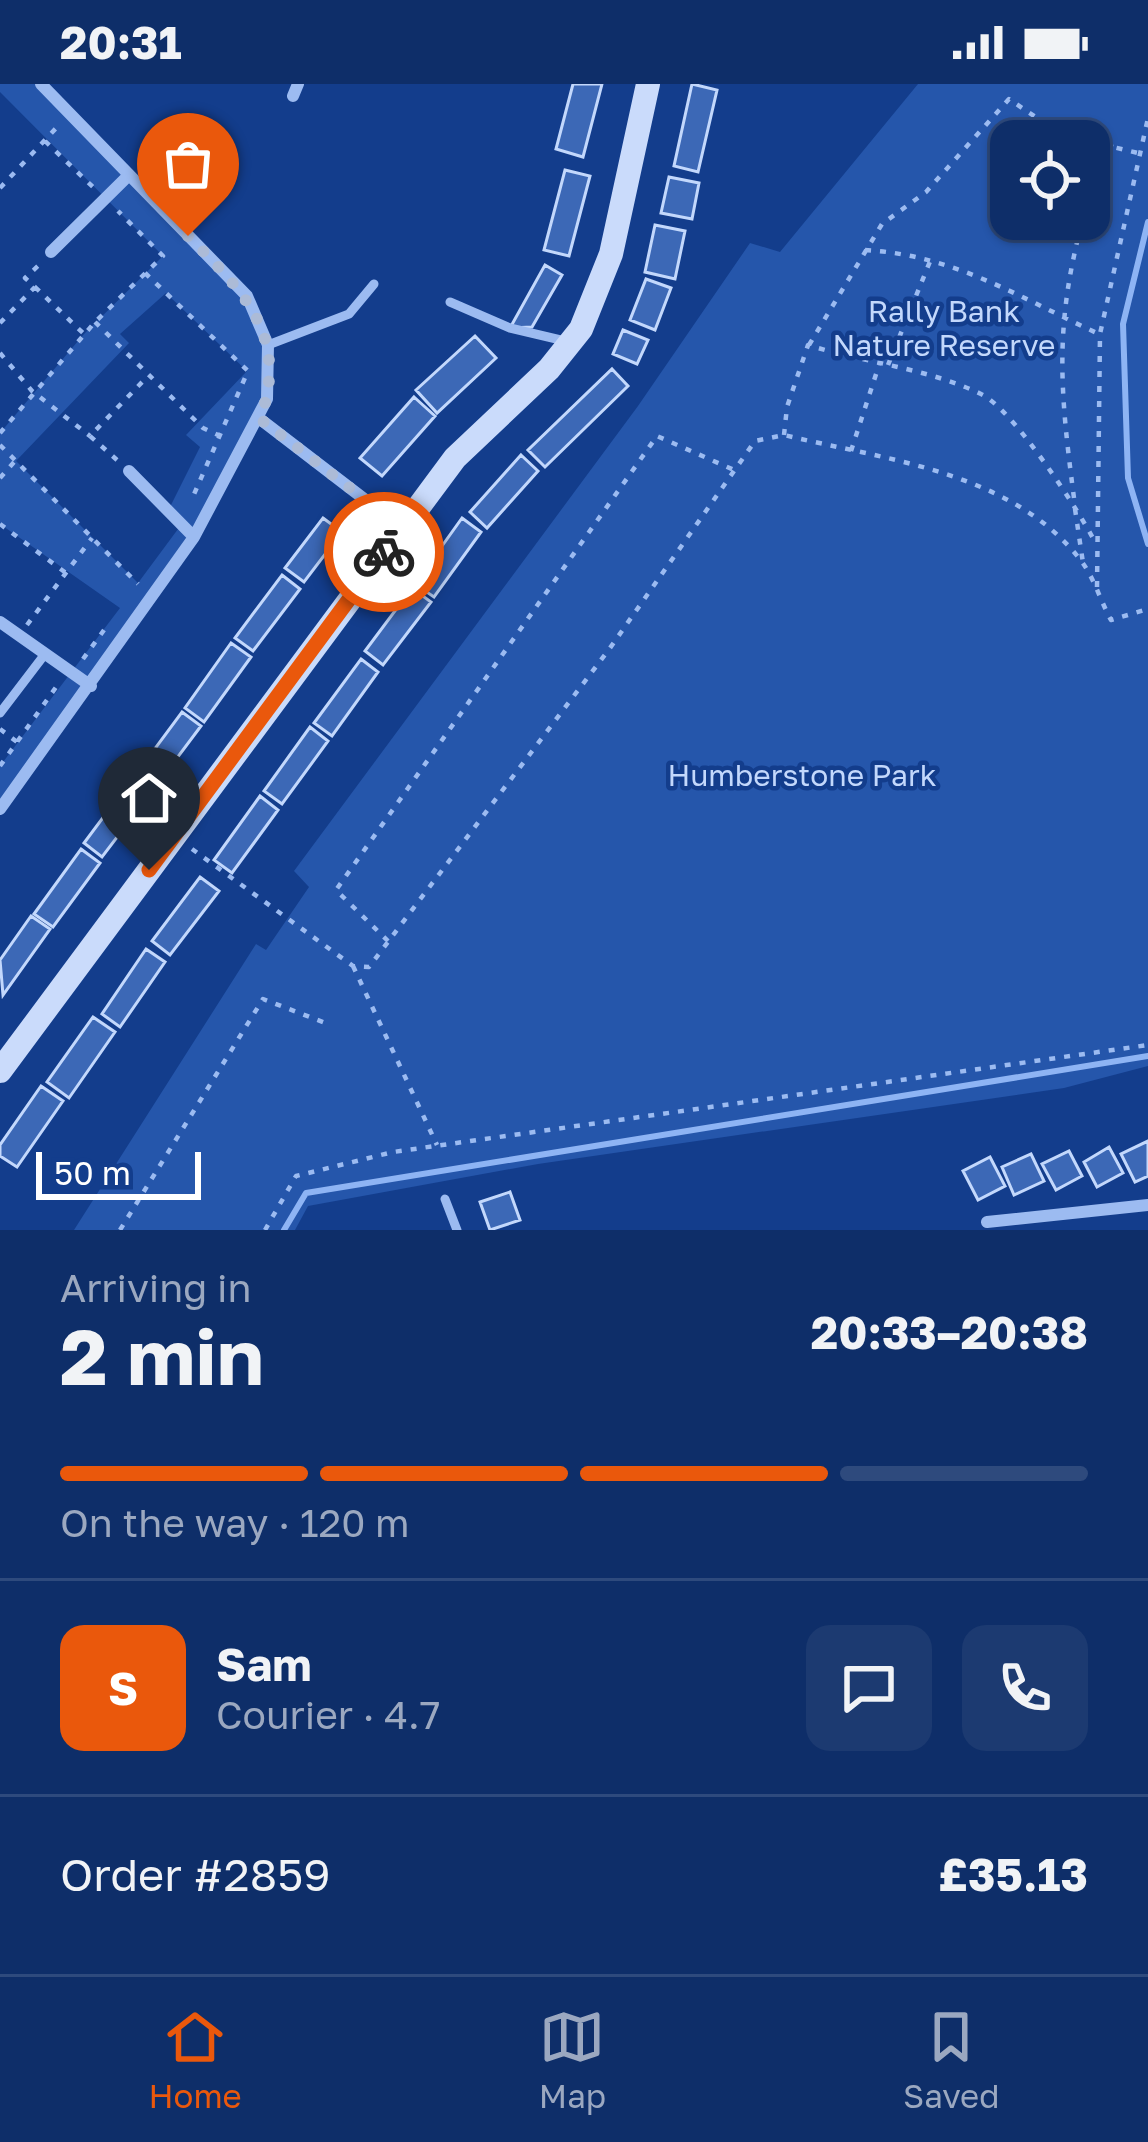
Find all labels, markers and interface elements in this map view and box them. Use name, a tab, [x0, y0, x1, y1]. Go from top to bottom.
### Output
text: 20:31	[60, 15, 182, 69]
pin	[137, 113, 239, 236]
map controls	[990, 120, 1110, 240]
button: locate	[990, 120, 1110, 240]
icon: bag	[155, 131, 221, 197]
park label: Rally Bank Nature Reserve	[833, 293, 1055, 363]
courier	[324, 492, 444, 612]
icon: bike	[351, 519, 417, 585]
pin	[98, 747, 200, 870]
park label: Humberstone Park	[667, 757, 937, 793]
icon: home	[116, 765, 182, 831]
scale bar	[36, 1146, 201, 1199]
text: 50 m	[54, 1153, 131, 1192]
text: Arriving in	[60, 1264, 251, 1311]
text: 20:33–20:38	[811, 1305, 1088, 1359]
text: 2 min	[60, 1309, 264, 1402]
text: On the way · 120 m	[60, 1499, 410, 1546]
button: chat	[806, 1625, 932, 1751]
button: phone	[962, 1625, 1088, 1751]
text: Sam	[216, 1637, 312, 1691]
text: S	[108, 1661, 138, 1715]
text: Courier · 4.7	[216, 1691, 440, 1738]
text: Order #2859	[60, 1847, 330, 1901]
text: £35.13	[938, 1847, 1088, 1901]
tab: Home	[149, 2004, 242, 2115]
tab: Map	[539, 2004, 606, 2115]
tab: Saved	[903, 2004, 999, 2115]

